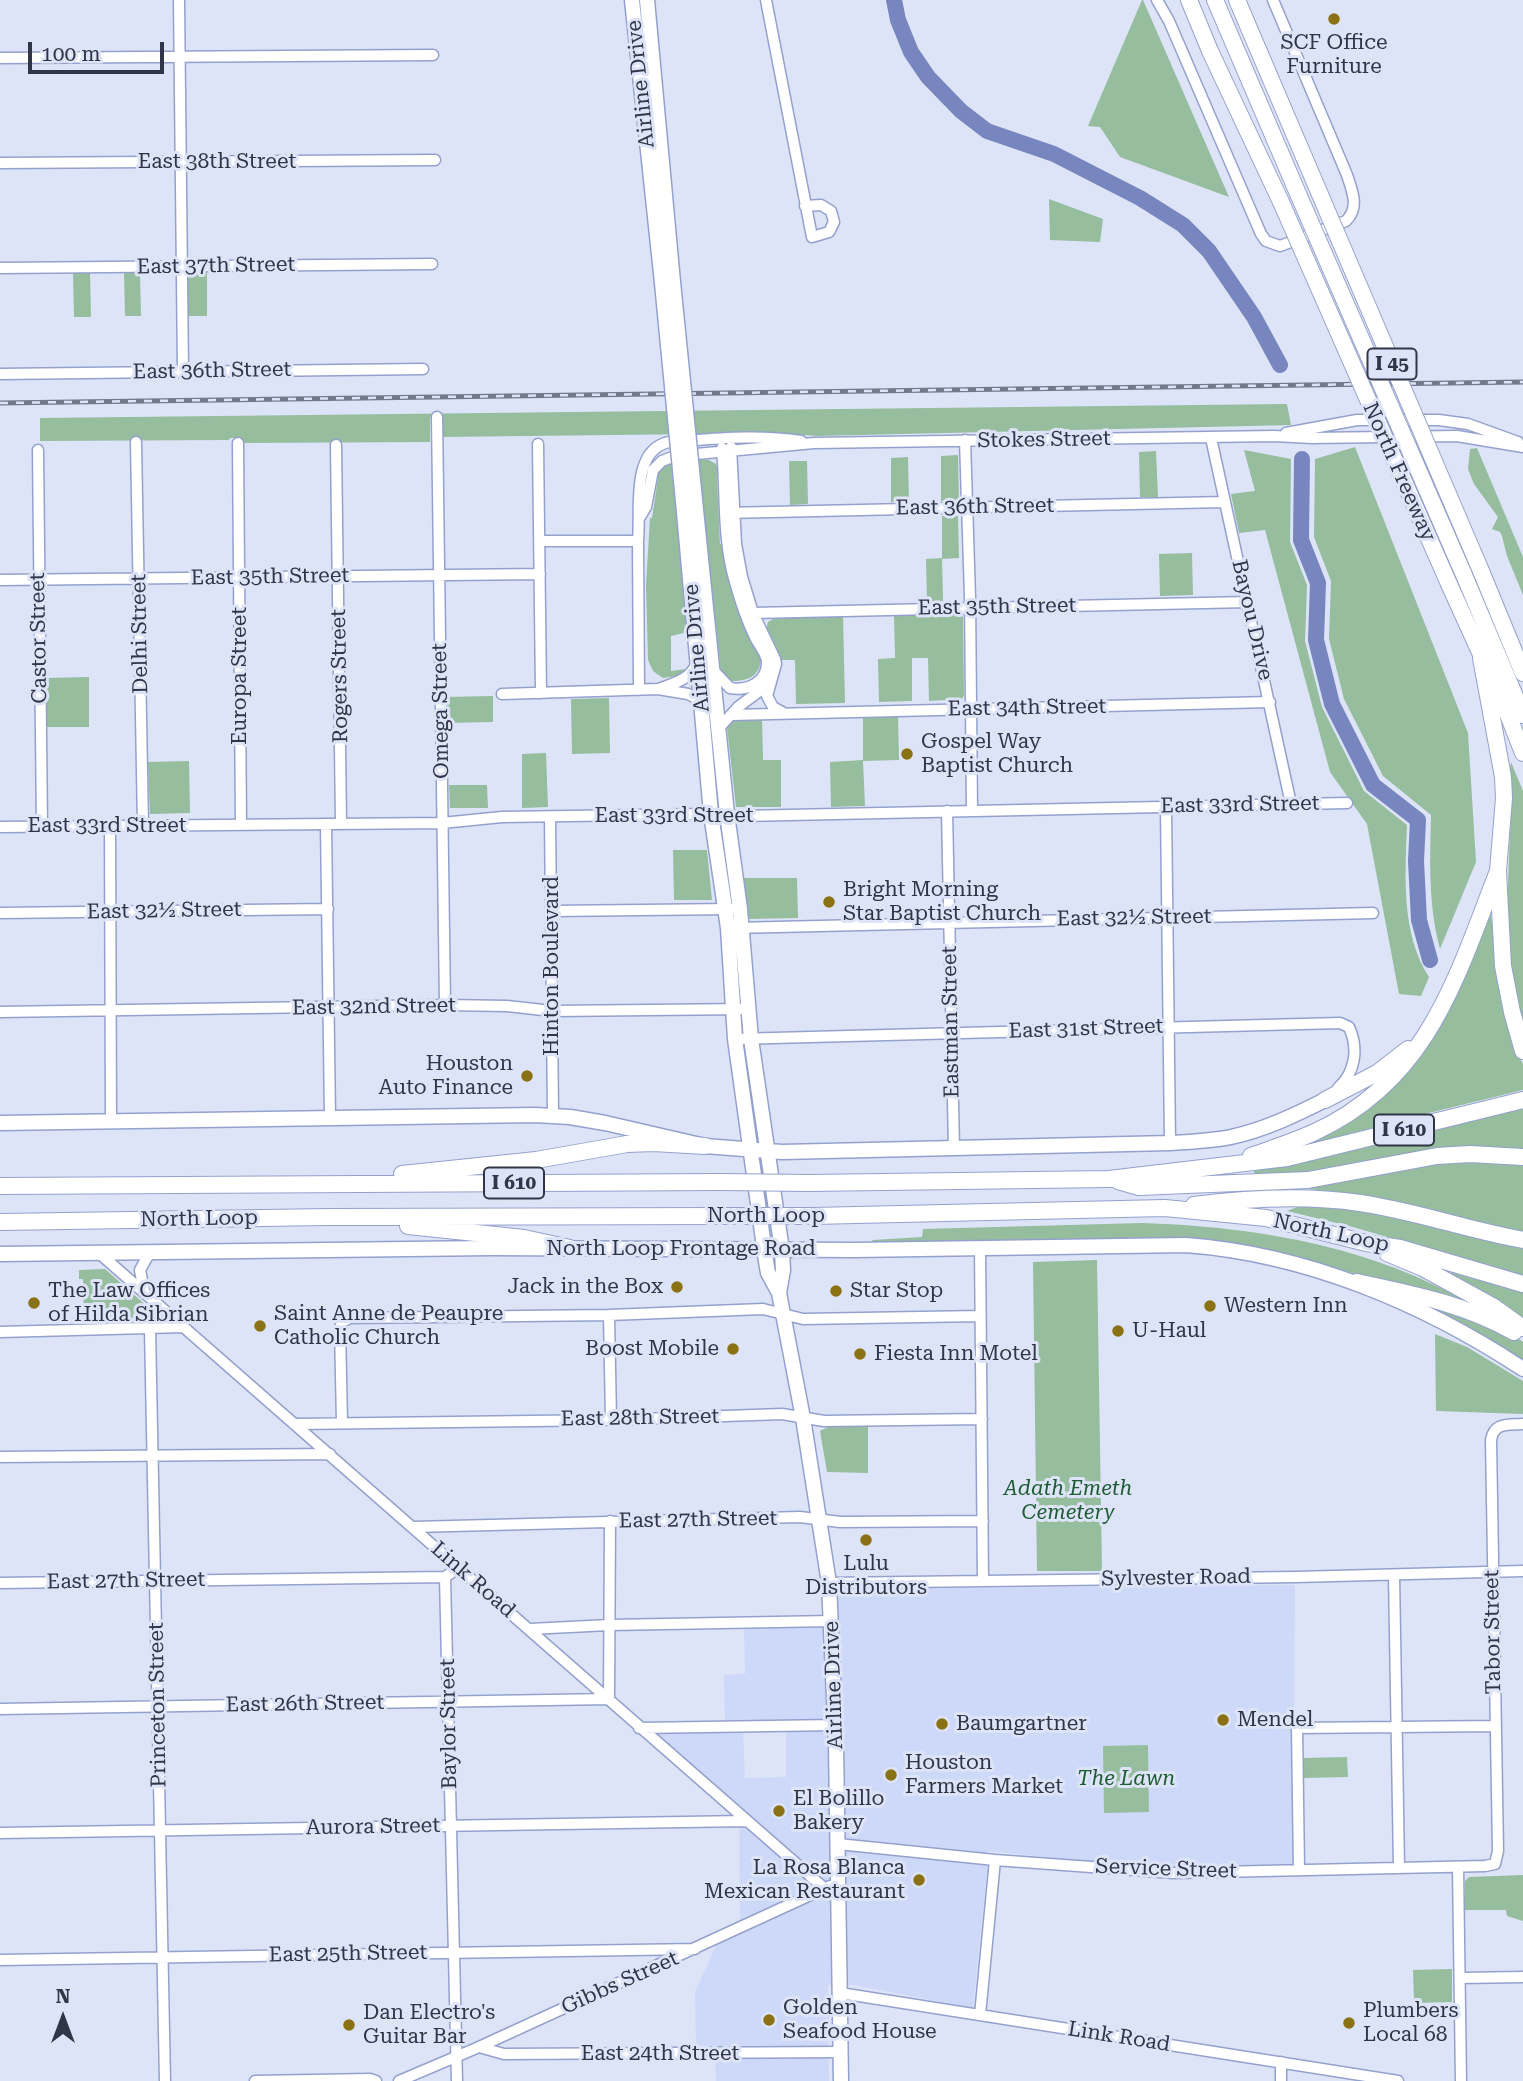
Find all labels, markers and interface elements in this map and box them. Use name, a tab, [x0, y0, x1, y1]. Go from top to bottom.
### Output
marker: SCF Office Furniture	[1326, 11, 1342, 27]
street label: Airline Drive	[622, 19, 660, 149]
scale bar	[32, 28, 168, 72]
place label: SCF Office Furniture	[1281, 30, 1387, 80]
text: 100 m	[41, 42, 101, 66]
street label: East 38th Street	[138, 149, 296, 175]
street label: East 37th Street	[137, 252, 295, 280]
road number: I 45	[1368, 348, 1416, 380]
street label: East 36th Street	[133, 357, 291, 385]
street label: North Freeway	[1357, 399, 1441, 545]
street label: Stokes Street	[977, 426, 1111, 454]
street label: East 36th Street	[896, 493, 1054, 521]
street label: Bayou Drive	[1226, 557, 1278, 683]
street label: East 35th Street	[191, 563, 349, 591]
street label: Castor Street	[25, 572, 53, 704]
street label: Delhi Street	[126, 574, 154, 694]
street label: Airline Drive	[679, 583, 715, 713]
street label: East 35th Street	[918, 593, 1076, 621]
street label: Europa Street	[227, 607, 253, 745]
street label: Rogers Street	[326, 609, 354, 743]
street label: Omega Street	[427, 643, 455, 779]
street label: East 34th Street	[948, 694, 1106, 722]
place label: Gospel Way Baptist Church	[921, 729, 1073, 779]
marker: Gospel Way Baptist Church	[899, 746, 915, 762]
street label: East 33rd Street	[1160, 791, 1320, 819]
street label: East 33rd Street	[594, 803, 754, 829]
street label: East 33rd Street	[27, 813, 187, 839]
street label: Hinton Boulevard	[539, 876, 565, 1056]
place label: Bright Morning Star Baptist Church	[843, 877, 1041, 927]
marker: Bright Morning Star Baptist Church	[821, 894, 837, 910]
street label: East 32½ Street	[86, 897, 242, 925]
street label: East 32½ Street	[1056, 904, 1212, 932]
street label: Eastman Street	[937, 946, 965, 1098]
street label: East 32nd Street	[292, 993, 456, 1021]
street label: East 31st Street	[1008, 1014, 1164, 1044]
place label: Houston Auto Finance	[379, 1051, 513, 1101]
marker: Houston Auto Finance	[519, 1068, 535, 1084]
road number: I 610	[1374, 1114, 1434, 1146]
road number: I 610	[484, 1168, 544, 1198]
street label: North Loop	[707, 1203, 825, 1229]
street label: North Loop	[140, 1205, 258, 1233]
street label: North Loop	[1271, 1208, 1391, 1258]
street label: North Loop Frontage Road	[546, 1236, 816, 1262]
place label: Jack in the Box	[508, 1274, 663, 1300]
place label: The Law Offices of Hilda Sibrian	[48, 1278, 210, 1328]
place label: Star Stop	[850, 1278, 943, 1304]
marker: Jack in the Box	[669, 1279, 685, 1295]
marker: Star Stop	[828, 1283, 844, 1299]
place label: Western Inn	[1224, 1293, 1348, 1319]
marker: The Law Offices of Hilda Sibrian	[26, 1295, 42, 1311]
marker: Western Inn	[1202, 1298, 1218, 1314]
place label: Saint Anne de Peaupre Catholic Church	[274, 1301, 503, 1351]
marker: Saint Anne de Peaupre Catholic Church	[252, 1318, 268, 1334]
place label: U-Haul	[1132, 1318, 1206, 1344]
marker: U-Haul	[1110, 1323, 1126, 1339]
place label: Boost Mobile	[585, 1336, 719, 1362]
marker: Boost Mobile	[725, 1341, 741, 1357]
place label: Fiesta Inn Motel	[874, 1341, 1038, 1367]
marker: Fiesta Inn Motel	[852, 1346, 868, 1362]
street label: East 28th Street	[561, 1404, 719, 1432]
park label: Adath Emeth Cemetery	[1004, 1476, 1132, 1526]
street label: East 27th Street	[619, 1506, 777, 1534]
marker: Lulu Distributors	[858, 1532, 874, 1548]
street label: Link Road	[426, 1537, 520, 1623]
place label: Lulu Distributors	[805, 1551, 927, 1601]
street label: Sylvester Road	[1101, 1564, 1251, 1592]
street label: East 27th Street	[47, 1567, 205, 1595]
street label: Tabor Street	[1479, 1569, 1507, 1695]
street label: Airline Drive	[819, 1620, 849, 1750]
street label: Princeton Street	[144, 1622, 172, 1788]
street label: Baylor Street	[435, 1658, 463, 1790]
street label: East 26th Street	[226, 1690, 384, 1718]
place label: Mendel	[1237, 1707, 1313, 1733]
place label: Baumgartner	[956, 1711, 1087, 1737]
marker: Mendel	[1215, 1712, 1231, 1728]
marker: Baumgartner	[934, 1716, 950, 1732]
place label: Houston Farmers Market	[905, 1750, 1063, 1800]
park label: The Lawn	[1077, 1766, 1175, 1792]
marker: Houston Farmers Market	[883, 1767, 899, 1783]
place label: El Bolillo Bakery	[793, 1786, 884, 1836]
marker: El Bolillo Bakery	[771, 1803, 787, 1819]
street label: Aurora Street	[306, 1813, 440, 1841]
street label: Service Street	[1095, 1854, 1237, 1884]
place label: La Rosa Blanca Mexican Restaurant	[704, 1855, 905, 1905]
marker: La Rosa Blanca Mexican Restaurant	[911, 1872, 927, 1888]
street label: East 25th Street	[269, 1940, 427, 1968]
street label: Gibbs Street	[558, 1946, 682, 2020]
north arrow	[28, 1983, 98, 2053]
text: N	[56, 1985, 70, 2008]
place label: Golden Seafood House	[783, 1995, 937, 2045]
place label: Plumbers Local 68	[1363, 1998, 1458, 2048]
place label: Dan Electro's Guitar Bar	[363, 2000, 495, 2050]
marker: Golden Seafood House	[761, 2012, 777, 2028]
marker: Plumbers Local 68	[1341, 2015, 1357, 2031]
street label: Link Road	[1066, 2016, 1172, 2058]
marker: Dan Electro's Guitar Bar	[341, 2017, 357, 2033]
street label: East 24th Street	[581, 2041, 739, 2067]

